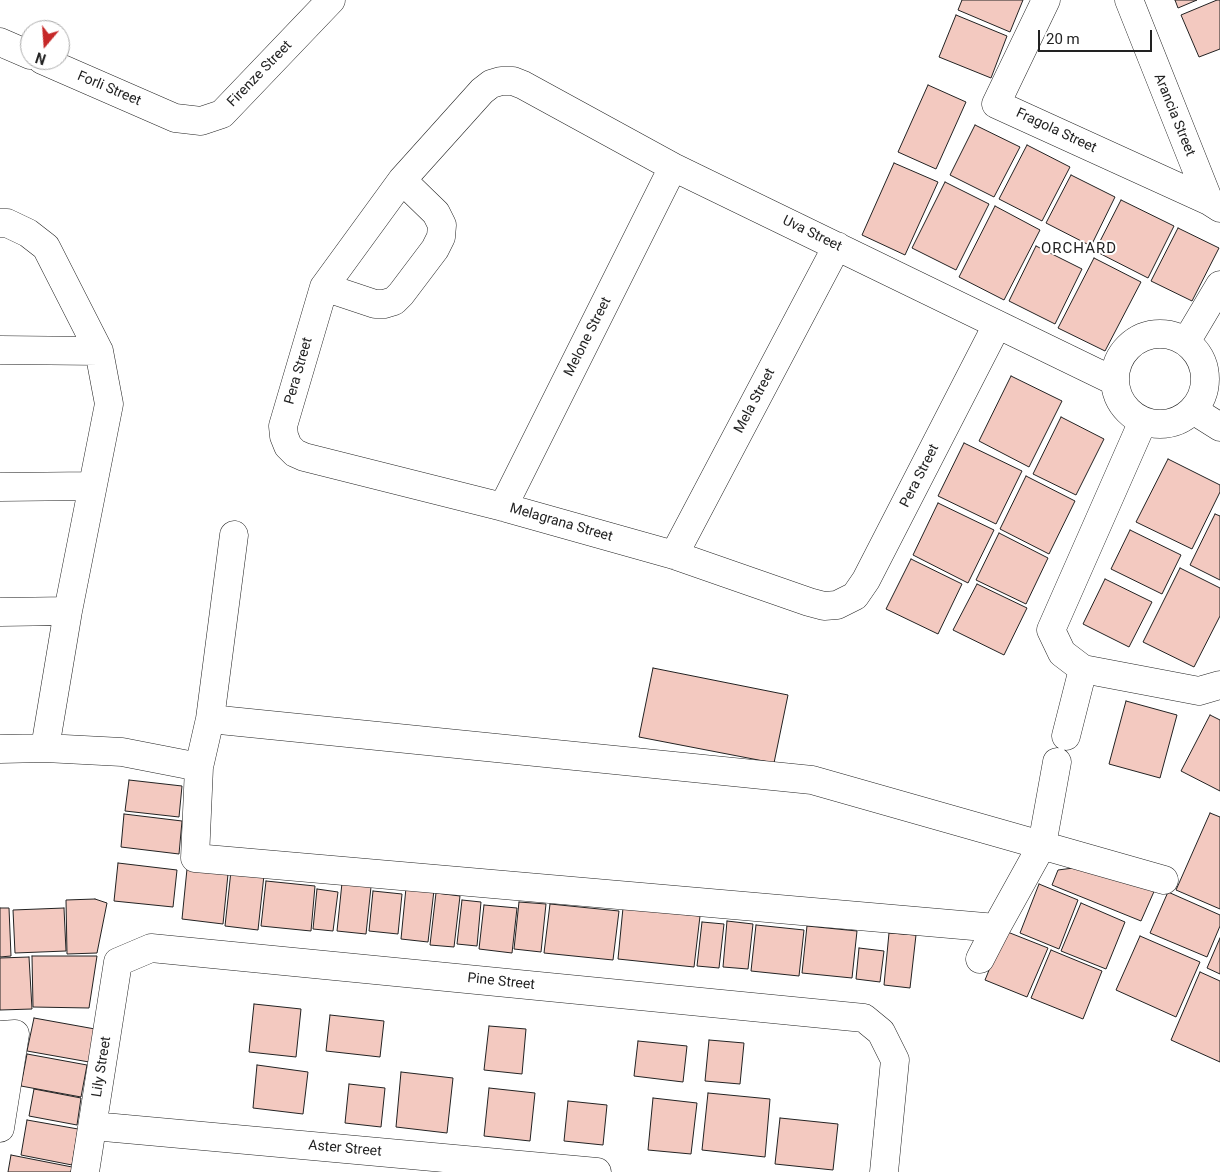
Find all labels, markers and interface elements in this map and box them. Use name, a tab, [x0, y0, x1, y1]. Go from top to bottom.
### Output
north arrow	[20, 20, 70, 70]
scale bar	[1040, 20, 1154, 52]
text: 20 m	[1046, 30, 1080, 48]
street label: Firenze Street	[224, 37, 296, 111]
text: N	[34, 49, 48, 67]
street label: Forli Street	[75, 68, 143, 110]
street label: Arancia Street	[1150, 71, 1198, 159]
street label: Fragola Street	[1013, 105, 1099, 157]
street label: Uva Street	[780, 212, 844, 256]
district label: ORCHARD	[1040, 240, 1118, 258]
street label: Melone Street	[561, 295, 615, 379]
street label: Pera Street	[281, 336, 317, 406]
street label: Mela Street	[731, 366, 779, 436]
street label: Pera Street	[897, 442, 943, 510]
street label: Melagrana Street	[508, 500, 614, 546]
street label: Pine Street	[466, 970, 536, 994]
street label: Lily Street	[89, 1035, 115, 1099]
street label: Aster Street	[308, 1137, 382, 1161]

